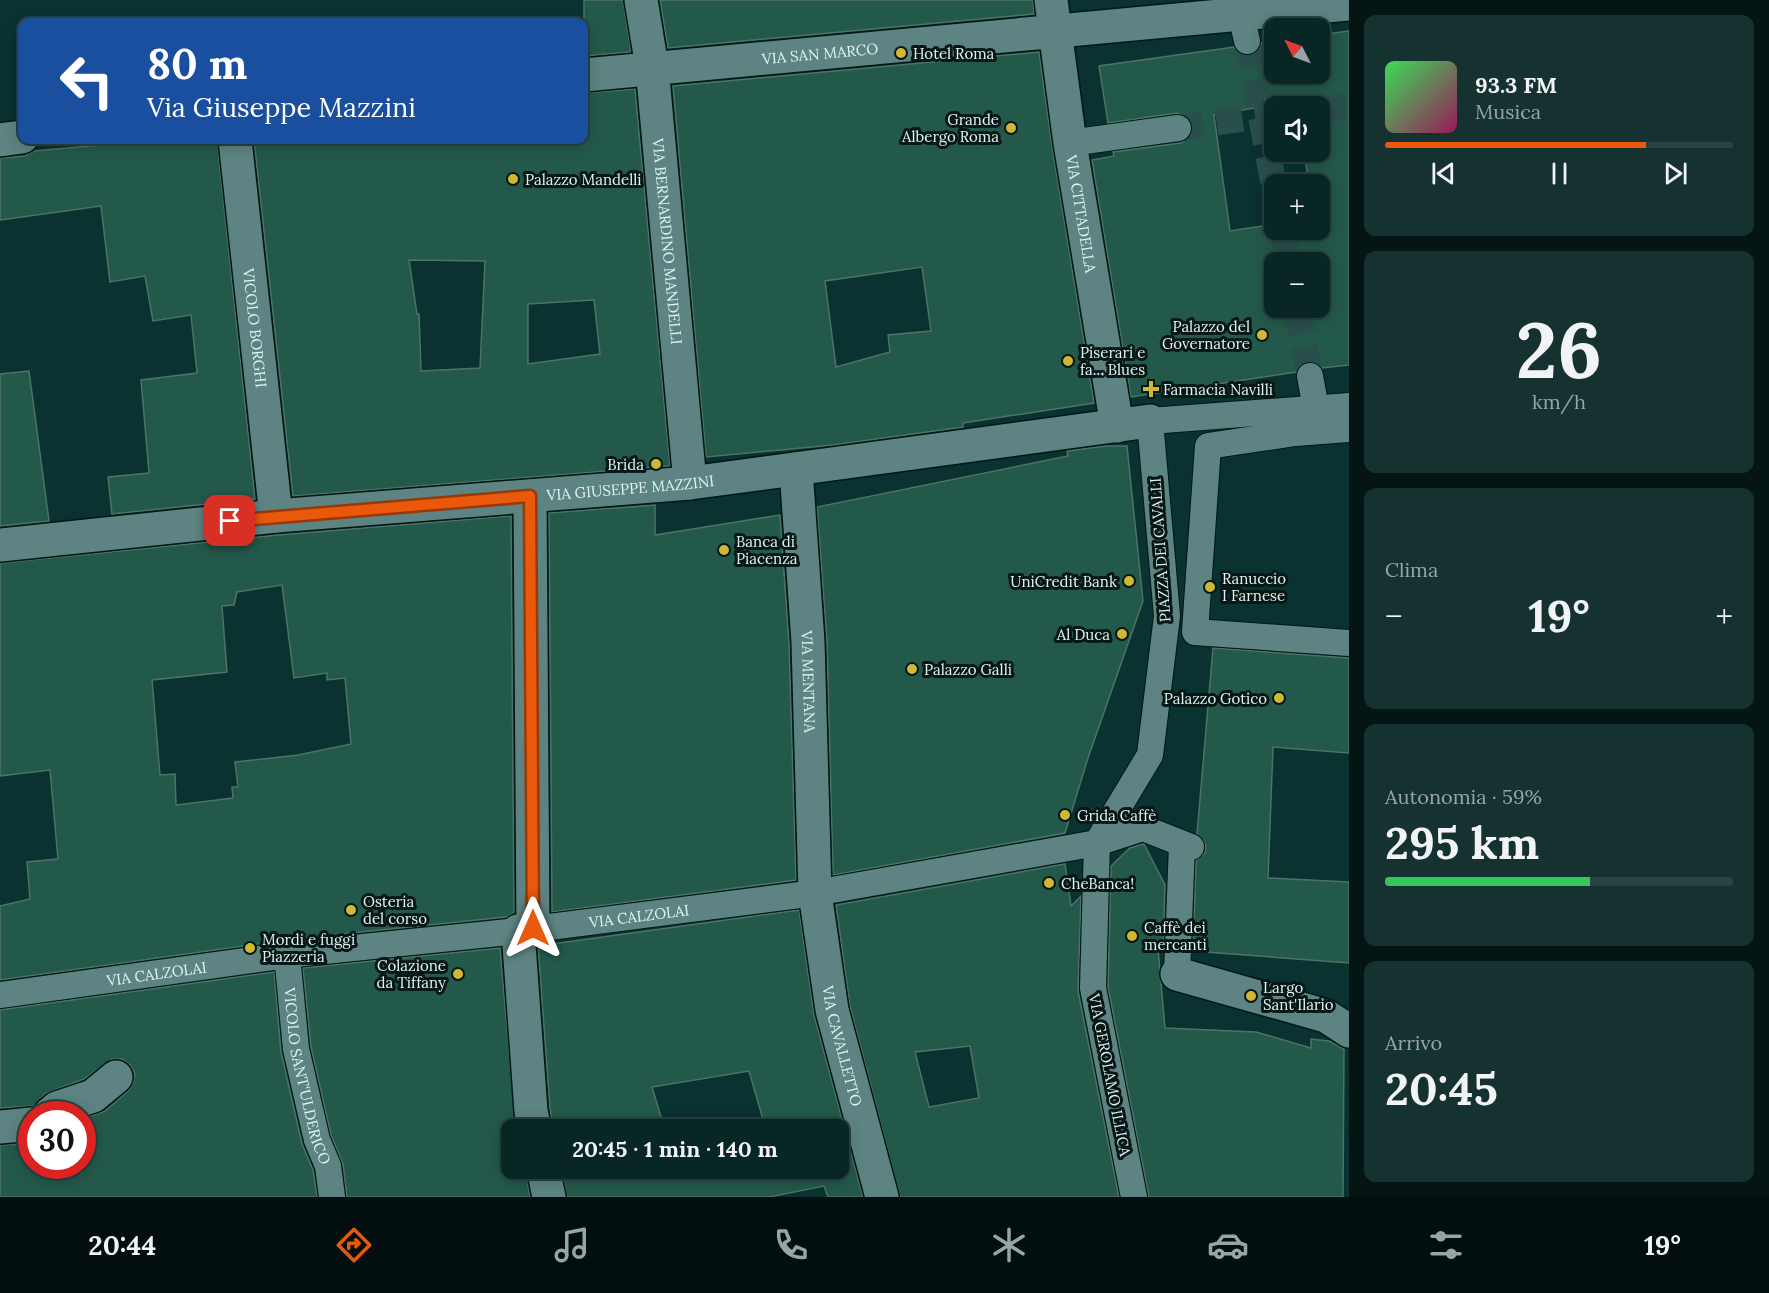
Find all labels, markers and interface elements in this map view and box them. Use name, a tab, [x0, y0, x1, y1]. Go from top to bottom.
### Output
north arrow	[1264, 18, 1330, 84]
map controls	[1264, 18, 1330, 318]
text: 80 m	[147, 37, 247, 91]
street label: VIA SAN MARCO	[760, 38, 879, 68]
icon: left	[48, 42, 126, 120]
place label: Hotel Roma	[913, 44, 995, 63]
marker: Hotel Roma	[894, 46, 908, 60]
text: 93.3 FM	[1475, 71, 1557, 99]
text: Via Giuseppe Mazzini	[147, 90, 416, 124]
button: sound	[1264, 96, 1330, 162]
text: Musica	[1475, 99, 1541, 124]
place label: Grande Albergo Roma	[901, 110, 999, 146]
marker: Grande Albergo Roma	[1004, 121, 1018, 135]
street label: VIA BERNARDINO MANDELLI	[649, 136, 687, 345]
street label: VIA CITTADELLA	[1062, 152, 1101, 275]
icon: previous	[1427, 157, 1460, 190]
icon: pause	[1543, 157, 1576, 190]
icon: next	[1659, 157, 1692, 190]
place label: Palazzo Mandelli	[525, 170, 642, 189]
marker: Palazzo Mandelli	[506, 172, 520, 186]
button: +	[1264, 174, 1330, 240]
button: −	[1264, 252, 1330, 318]
street label: VICOLO BORGHI	[239, 266, 271, 389]
text: 26	[1516, 300, 1602, 399]
place label: Palazzo del Governatore	[1162, 317, 1250, 353]
marker: Palazzo del Governatore	[1255, 328, 1269, 342]
place label: Piserari e fa... Blues	[1080, 343, 1145, 379]
marker: Piserari e fa... Blues	[1061, 354, 1075, 368]
place label: Farmacia Navilli	[1163, 380, 1273, 399]
marker: Farmacia Navilli	[1144, 382, 1158, 396]
text: km/h	[1532, 389, 1586, 414]
place label: Brida	[607, 455, 644, 474]
marker: Brida	[649, 457, 663, 471]
street label: VIA GIUSEPPE MAZZINI	[545, 470, 715, 504]
street label: PIAZZA DEI CAVALLI	[1145, 477, 1175, 623]
pin	[204, 495, 255, 546]
icon: arrive	[213, 504, 246, 537]
place label: Banca di Piacenza	[736, 532, 798, 568]
marker: Banca di Piacenza	[717, 543, 731, 557]
text: Clima	[1385, 557, 1438, 582]
place label: Ranuccio I Farnese	[1222, 569, 1286, 605]
place label: UniCredit Bank	[1010, 572, 1117, 591]
marker: UniCredit Bank	[1122, 574, 1136, 588]
marker: Ranuccio I Farnese	[1203, 580, 1217, 594]
text: 19°	[1528, 587, 1590, 644]
text: −	[1385, 595, 1403, 637]
text: +	[1715, 595, 1733, 637]
place label: Al Duca	[1056, 625, 1110, 644]
marker: Al Duca	[1115, 627, 1129, 641]
street label: VIA MENTANA	[798, 629, 820, 734]
place label: Palazzo Galli	[924, 660, 1012, 679]
marker: Palazzo Galli	[905, 662, 919, 676]
place label: Palazzo Gotico	[1164, 689, 1267, 708]
marker: Palazzo Gotico	[1272, 691, 1286, 705]
text: Autonomia · 59%	[1385, 784, 1542, 809]
place label: Grida Caffè	[1077, 806, 1156, 825]
marker: Grida Caffè	[1058, 808, 1072, 822]
text: 295 km	[1385, 814, 1539, 871]
place label: CheBanca!	[1061, 874, 1134, 893]
marker: CheBanca!	[1042, 876, 1056, 890]
place label: Osteria del corso	[363, 892, 427, 928]
position arrow	[501, 896, 565, 960]
street label: VIA CALZOLAI	[587, 900, 690, 931]
marker: Osteria del corso	[344, 903, 358, 917]
place label: Caffè dei mercanti	[1144, 918, 1207, 954]
marker: Caffè dei mercanti	[1125, 929, 1139, 943]
place label: Mordi e fuggi Piazzeria	[262, 930, 355, 966]
marker: Mordi e fuggi Piazzeria	[243, 941, 257, 955]
place label: Colazione da Tiffany	[377, 956, 446, 992]
street label: VIA CALZOLAI	[104, 957, 208, 990]
marker: Colazione da Tiffany	[451, 967, 465, 981]
place label: Largo Sant'Ilario	[1263, 978, 1334, 1014]
street label: VIA CAVALLETTO	[819, 983, 867, 1108]
street label: VICOLO SANT'ULDERICO	[281, 986, 336, 1167]
marker: Largo Sant'Ilario	[1244, 989, 1258, 1003]
street label: VIA GEROLAMO ILLICA	[1085, 991, 1135, 1158]
text: Arrivo	[1385, 1030, 1442, 1055]
text: 20:45	[1385, 1060, 1498, 1117]
speed limit sign: 30	[18, 1101, 96, 1179]
text: 20:45 · 1 min · 140 m	[572, 1135, 778, 1163]
icon: directions	[333, 1224, 375, 1266]
icon: music	[551, 1224, 593, 1266]
icon: phone	[770, 1224, 812, 1266]
icon: climate	[988, 1224, 1030, 1266]
icon: car	[1207, 1224, 1249, 1266]
icon: filters	[1425, 1224, 1467, 1266]
text: 20:44	[88, 1228, 156, 1262]
text: 19°	[1644, 1228, 1681, 1262]

